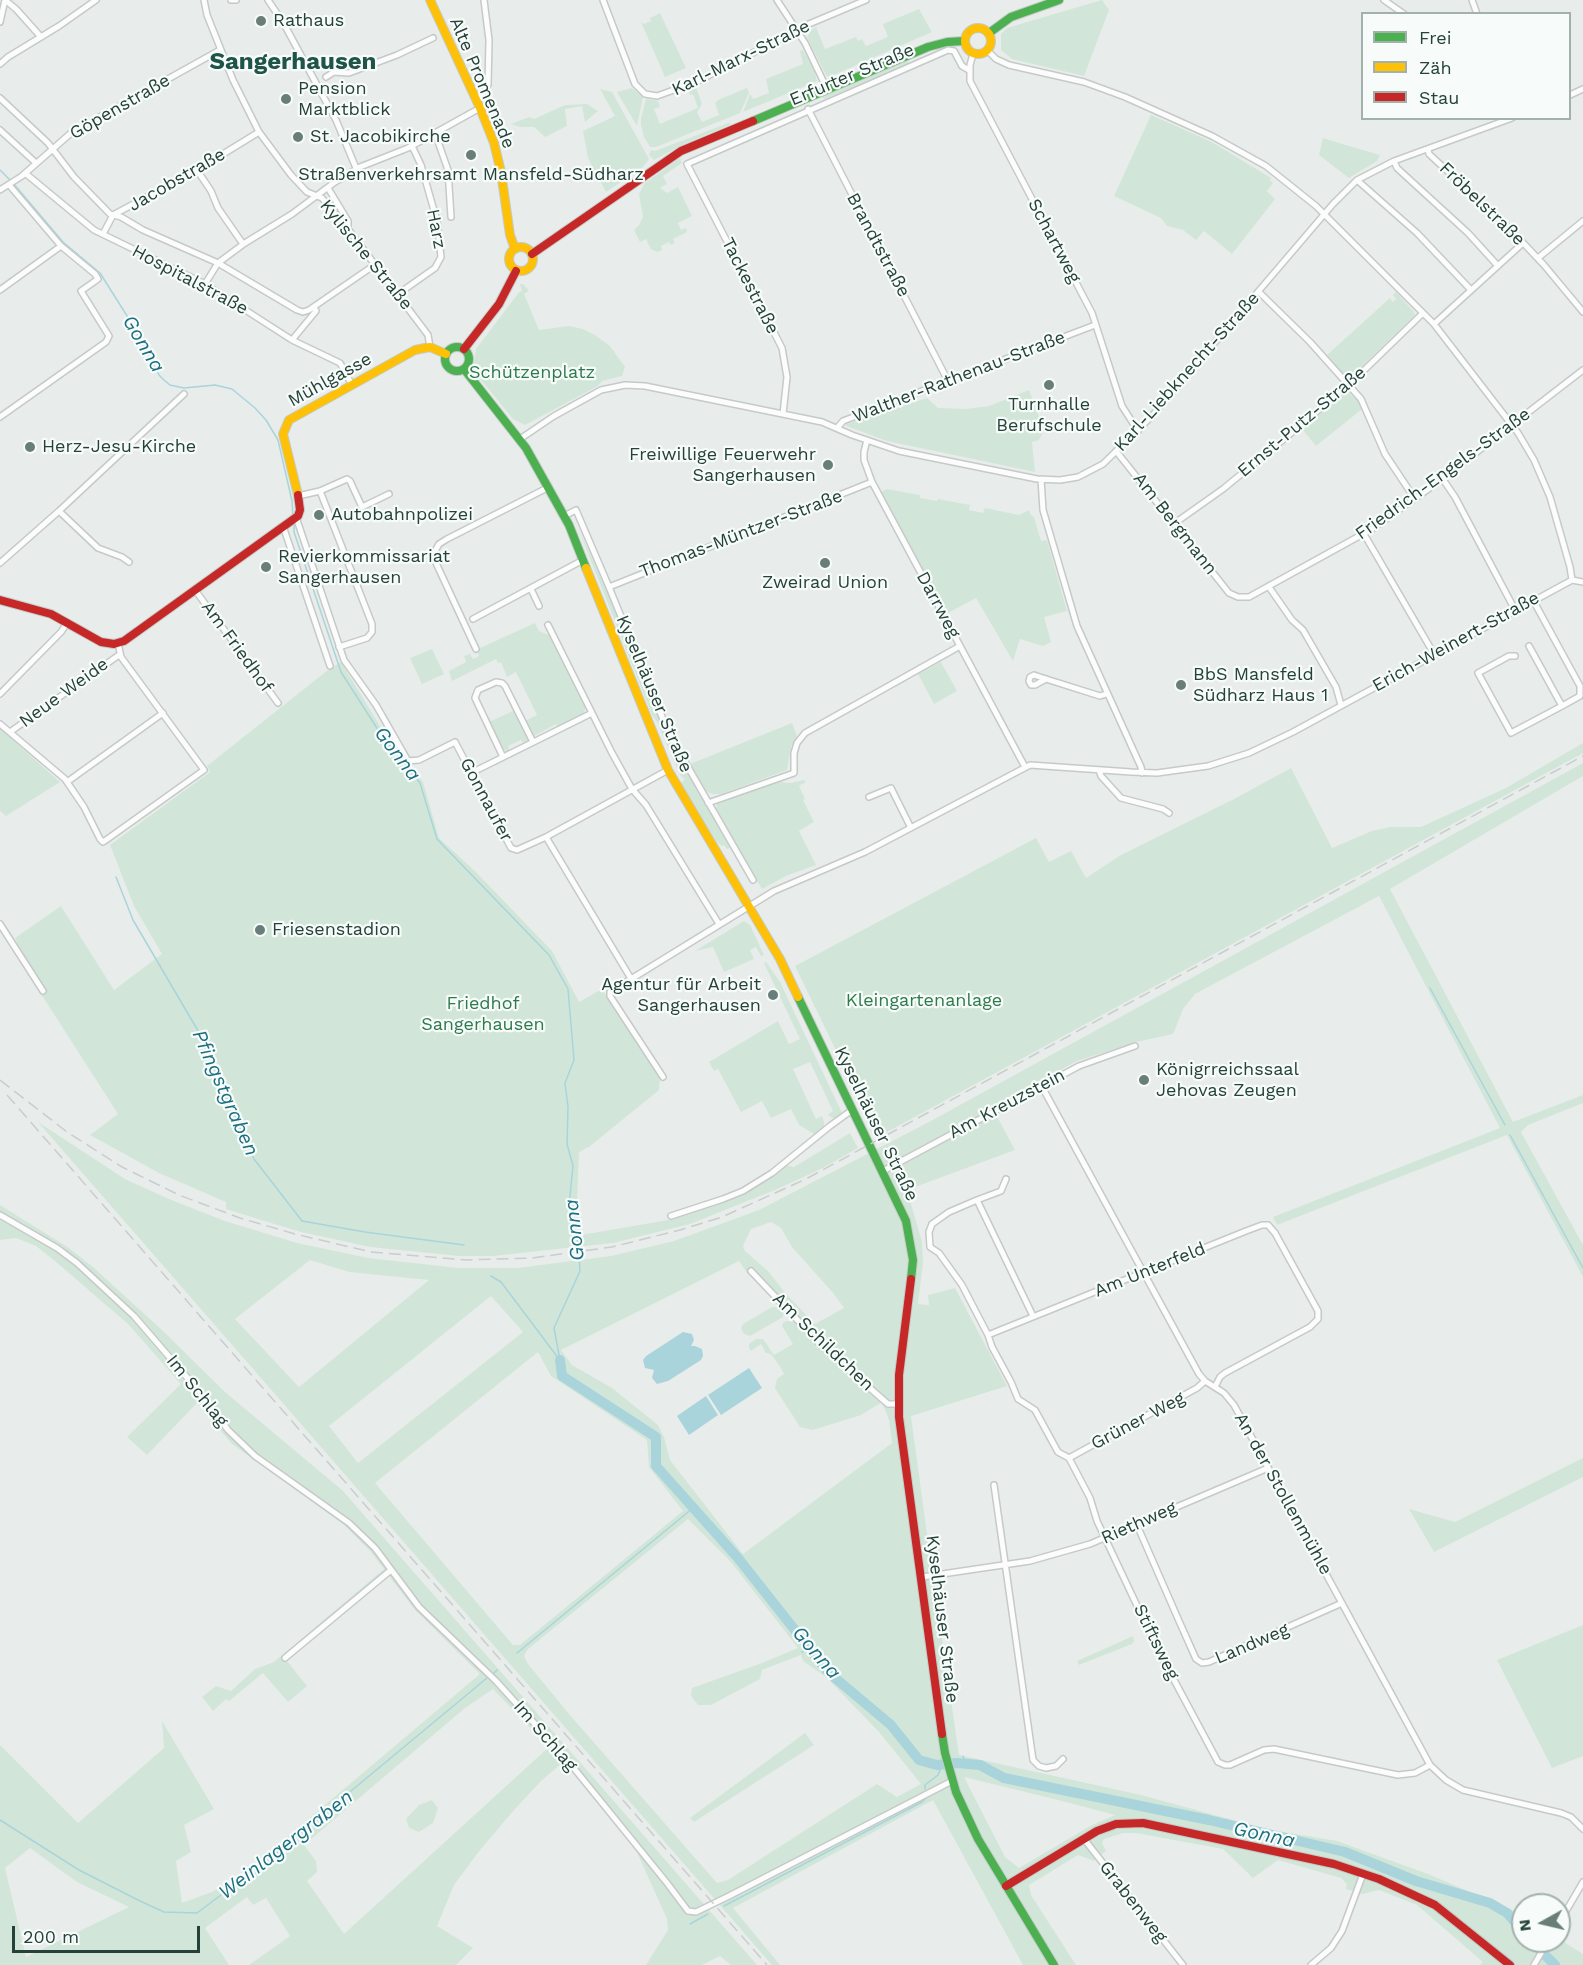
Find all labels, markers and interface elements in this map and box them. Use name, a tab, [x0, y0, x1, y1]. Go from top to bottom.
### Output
place label: Rathaus	[273, 10, 344, 32]
legend	[1361, 12, 1571, 120]
marker: Rathaus	[254, 14, 268, 28]
street label: Alte Promenade	[445, 14, 519, 152]
street label: Karl-Marx-Straße	[668, 15, 814, 101]
text: Frei	[1419, 27, 1451, 48]
street label: Erfurter Straße	[787, 39, 917, 111]
district label: Sangerhausen	[210, 48, 376, 76]
text: Zäh	[1419, 57, 1452, 78]
street label: Göpenstraße	[66, 70, 174, 144]
place label: Pension Marktblick	[298, 78, 390, 121]
text: Stau	[1419, 87, 1459, 108]
marker: Pension Marktblick	[279, 92, 293, 106]
place label: St. Jacobikirche	[310, 126, 451, 148]
marker: St. Jacobikirche	[291, 130, 305, 144]
street label: Jacobstraße	[125, 144, 229, 216]
marker: Straßenverkehrsamt Mansfeld-Südharz	[464, 148, 478, 162]
street label: Fröbelstraße	[1435, 158, 1529, 250]
place label: Straßenverkehrsamt Mansfeld-Südharz	[298, 164, 644, 186]
street label: Brandtstraße	[842, 189, 914, 301]
street label: Schartweg	[1023, 195, 1085, 287]
street label: Kylische Straße	[315, 196, 417, 314]
street label: Harz	[422, 207, 450, 251]
street label: Tackestraße	[716, 234, 784, 338]
street label: Hospitalstraße	[128, 240, 252, 320]
street label: Karl-Liebknecht-Straße	[1110, 288, 1264, 456]
water label: Gonna	[117, 311, 169, 377]
street label: Walther-Rathenau-Straße	[850, 326, 1068, 428]
street label: Mühlgasse	[284, 348, 376, 412]
park label: Schützenplatz	[469, 362, 595, 384]
street label: Ernst-Putz-Straße	[1233, 362, 1371, 482]
marker: Turnhalle Berufschule	[1042, 378, 1056, 392]
place label: Turnhalle Berufschule	[996, 394, 1102, 436]
street label: Friedrich-Engels-Straße	[1351, 403, 1535, 545]
place label: Herz-Jesu-Kirche	[42, 436, 196, 458]
marker: Herz-Jesu-Kirche	[23, 440, 37, 454]
place label: Freiwillige Feuerwehr Sangerhausen	[629, 444, 816, 486]
marker: Freiwillige Feuerwehr Sangerhausen	[821, 458, 835, 472]
street label: Am Bergmann	[1129, 469, 1221, 579]
street label: Thomas-Müntzer-Straße	[636, 485, 846, 583]
place label: Autobahnpolizei	[331, 504, 473, 526]
marker: Autobahnpolizei	[312, 508, 326, 522]
place label: Revierkommissariat Sangerhausen	[278, 546, 450, 588]
marker: Zweirad Union	[818, 556, 832, 570]
marker: Revierkommissariat Sangerhausen	[259, 560, 273, 574]
street label: Darrweg	[911, 568, 965, 642]
place label: Zweirad Union	[762, 572, 888, 594]
street label: Erich-Weinert-Straße	[1369, 587, 1543, 697]
street label: Am Friedhof	[197, 597, 277, 697]
street label: Kyselhäuser Straße	[611, 612, 697, 776]
street label: Neue Weide	[15, 654, 113, 732]
place label: BbS Mansfeld Südharz Haus 1	[1193, 664, 1328, 706]
marker: BbS Mansfeld Südharz Haus 1	[1174, 678, 1188, 692]
water label: Gonna	[369, 722, 425, 786]
street label: Gonnaufer	[455, 754, 517, 846]
place label: Friesenstadion	[272, 919, 401, 941]
marker: Friesenstadion	[253, 923, 267, 937]
place label: Agentur für Arbeit Sangerhausen	[601, 974, 761, 1016]
marker: Agentur für Arbeit Sangerhausen	[766, 988, 780, 1002]
park label: Kleingartenanlage	[846, 990, 1002, 1012]
park label: Friedhof Sangerhausen	[421, 993, 545, 1036]
water label: Pfingstgraben	[187, 1026, 263, 1160]
street label: Kyselhäuser Straße	[829, 1043, 923, 1205]
place label: Königrreichssaal Jehovas Zeugen	[1156, 1059, 1299, 1102]
street label: Am Kreuzstein	[945, 1064, 1069, 1144]
marker: Königrreichssaal Jehovas Zeugen	[1137, 1073, 1151, 1087]
water label: Gonna	[560, 1198, 590, 1262]
street label: Am Unterfeld	[1091, 1238, 1209, 1302]
street label: Am Schildchen	[768, 1288, 878, 1396]
street label: Im Schlag	[161, 1351, 233, 1431]
street label: Grüner Weg	[1087, 1387, 1189, 1455]
street label: An der Stollenmühle	[1229, 1409, 1337, 1579]
street label: Riethweg	[1098, 1497, 1180, 1549]
street label: Kyselhäuser Straße	[921, 1534, 963, 1704]
street label: Stiftsweg	[1128, 1601, 1184, 1683]
street label: Landweg	[1212, 1619, 1292, 1669]
water label: Gonna	[787, 1622, 845, 1684]
street label: Im Schlag	[508, 1696, 582, 1776]
water label: Weinlagergraben	[214, 1785, 358, 1905]
water label: Gonna	[1231, 1817, 1297, 1853]
street label: Grabenweg	[1094, 1857, 1172, 1947]
north arrow	[1511, 1893, 1571, 1953]
scale bar	[15, 1914, 202, 1952]
text: N	[1514, 1918, 1535, 1932]
text: 200 m	[23, 1926, 79, 1947]

